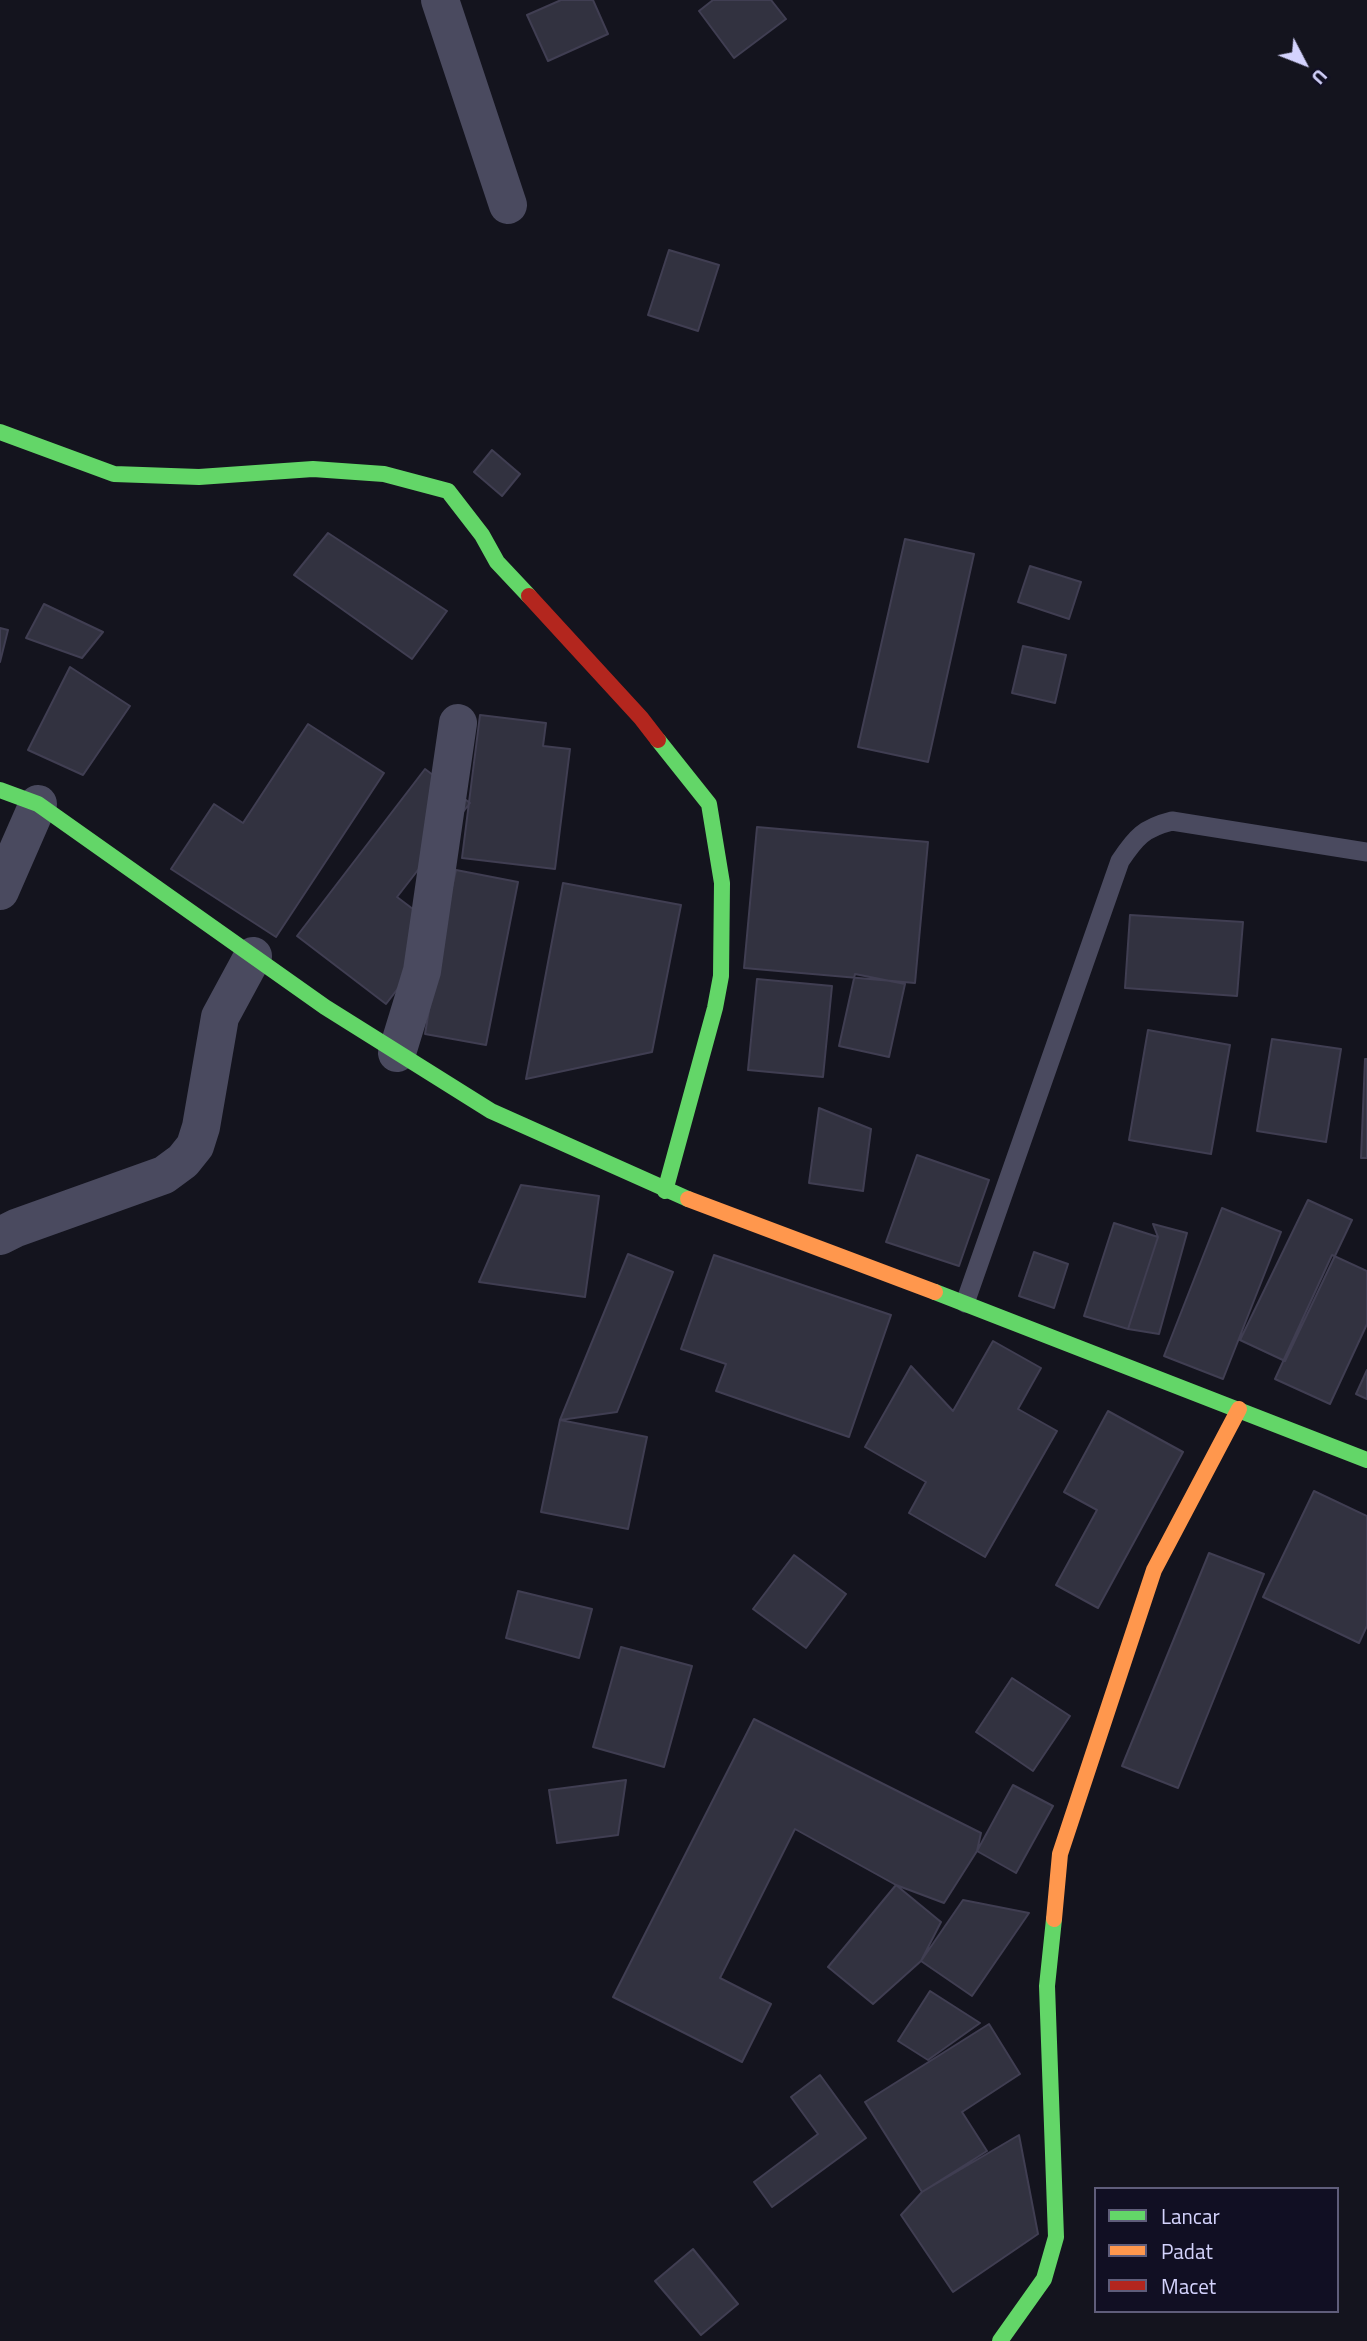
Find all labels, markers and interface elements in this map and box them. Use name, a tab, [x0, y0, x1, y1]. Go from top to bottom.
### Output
north arrow	[1269, 28, 1339, 98]
text: U	[1305, 63, 1335, 92]
legend	[1094, 2187, 1339, 2313]
text: Lancar	[1161, 2200, 1220, 2232]
text: Padat	[1161, 2235, 1213, 2267]
text: Macet	[1161, 2270, 1216, 2302]

